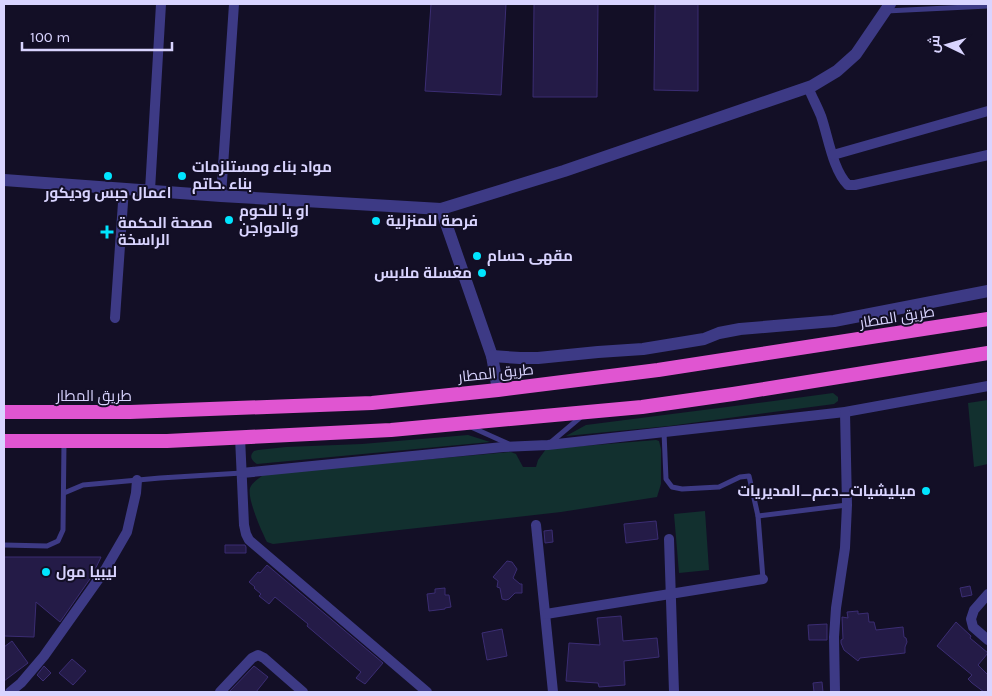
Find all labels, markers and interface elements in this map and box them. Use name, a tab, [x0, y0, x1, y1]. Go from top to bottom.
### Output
scale bar	[22, 20, 172, 52]
north arrow	[922, 20, 972, 70]
text: 100 m	[30, 28, 70, 46]
text: ش	[925, 34, 944, 54]
place label: مواد بناء ومستلزمات بناء .حاتم	[192, 158, 332, 194]
marker: اعمال جبس وديكور	[102, 170, 114, 182]
marker: مواد بناء ومستلزمات بناء .حاتم	[176, 170, 188, 182]
place label: اعمال جبس وديكور	[44, 184, 171, 202]
place label: او يا للحوم والدواجن	[239, 202, 309, 237]
place label: فرصة للمنزلية	[386, 212, 478, 230]
place label: مصحة الحكمة الراسخة	[118, 214, 213, 249]
marker: او يا للحوم والدواجن	[223, 214, 235, 226]
marker: فرصة للمنزلية	[370, 215, 382, 227]
marker: مصحة الحكمة الراسخة	[100, 225, 114, 239]
place label: مقهى حسام	[487, 247, 573, 266]
marker: مقهى حسام	[471, 250, 483, 262]
place label: مغسلة ملابس	[374, 264, 472, 282]
marker: مغسلة ملابس	[476, 267, 488, 279]
street label: طريق المطار	[857, 302, 936, 333]
street label: طريق المطار	[456, 360, 535, 387]
street label: طريق المطار	[55, 387, 132, 406]
place label: ميليشيات_دعم_المديريات	[737, 482, 916, 501]
marker: ميليشيات_دعم_المديريات	[920, 485, 932, 497]
place label: ليبيا مول	[56, 563, 117, 581]
marker: ليبيا مول	[40, 566, 52, 578]

